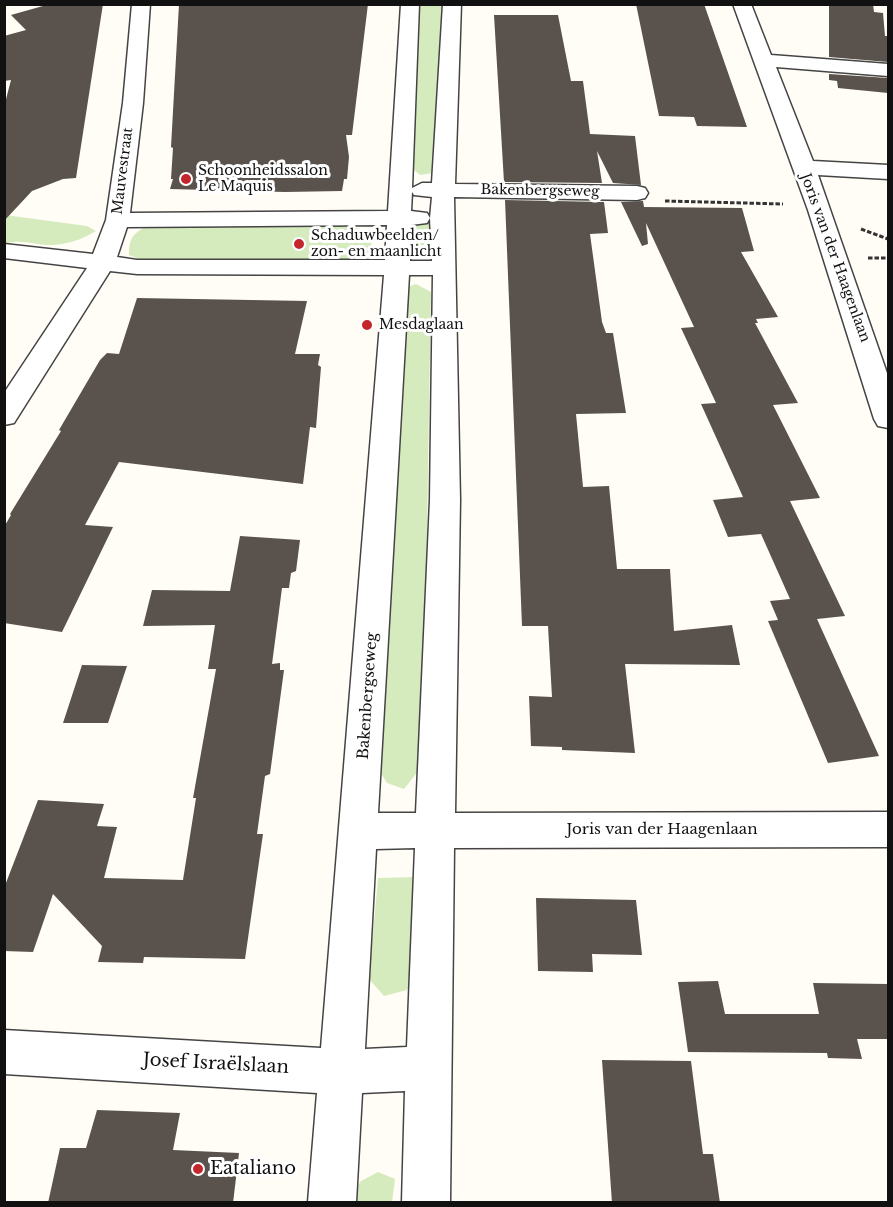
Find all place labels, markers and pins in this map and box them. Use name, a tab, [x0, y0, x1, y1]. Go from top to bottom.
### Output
place label: Schoonheidssalon Le Maquis	[198, 163, 328, 196]
marker: Schoonheidssalon Le Maquis	[179, 172, 193, 186]
place label: Schaduwbeelden/ zon- en maanlicht	[311, 228, 442, 260]
marker: Schaduwbeelden/ zon- en maanlicht	[292, 237, 306, 251]
place label: Mesdaglaan	[379, 317, 464, 333]
marker: Mesdaglaan	[360, 318, 374, 332]
place label: Eataliano	[210, 1158, 296, 1180]
marker: Eataliano	[191, 1162, 205, 1176]

